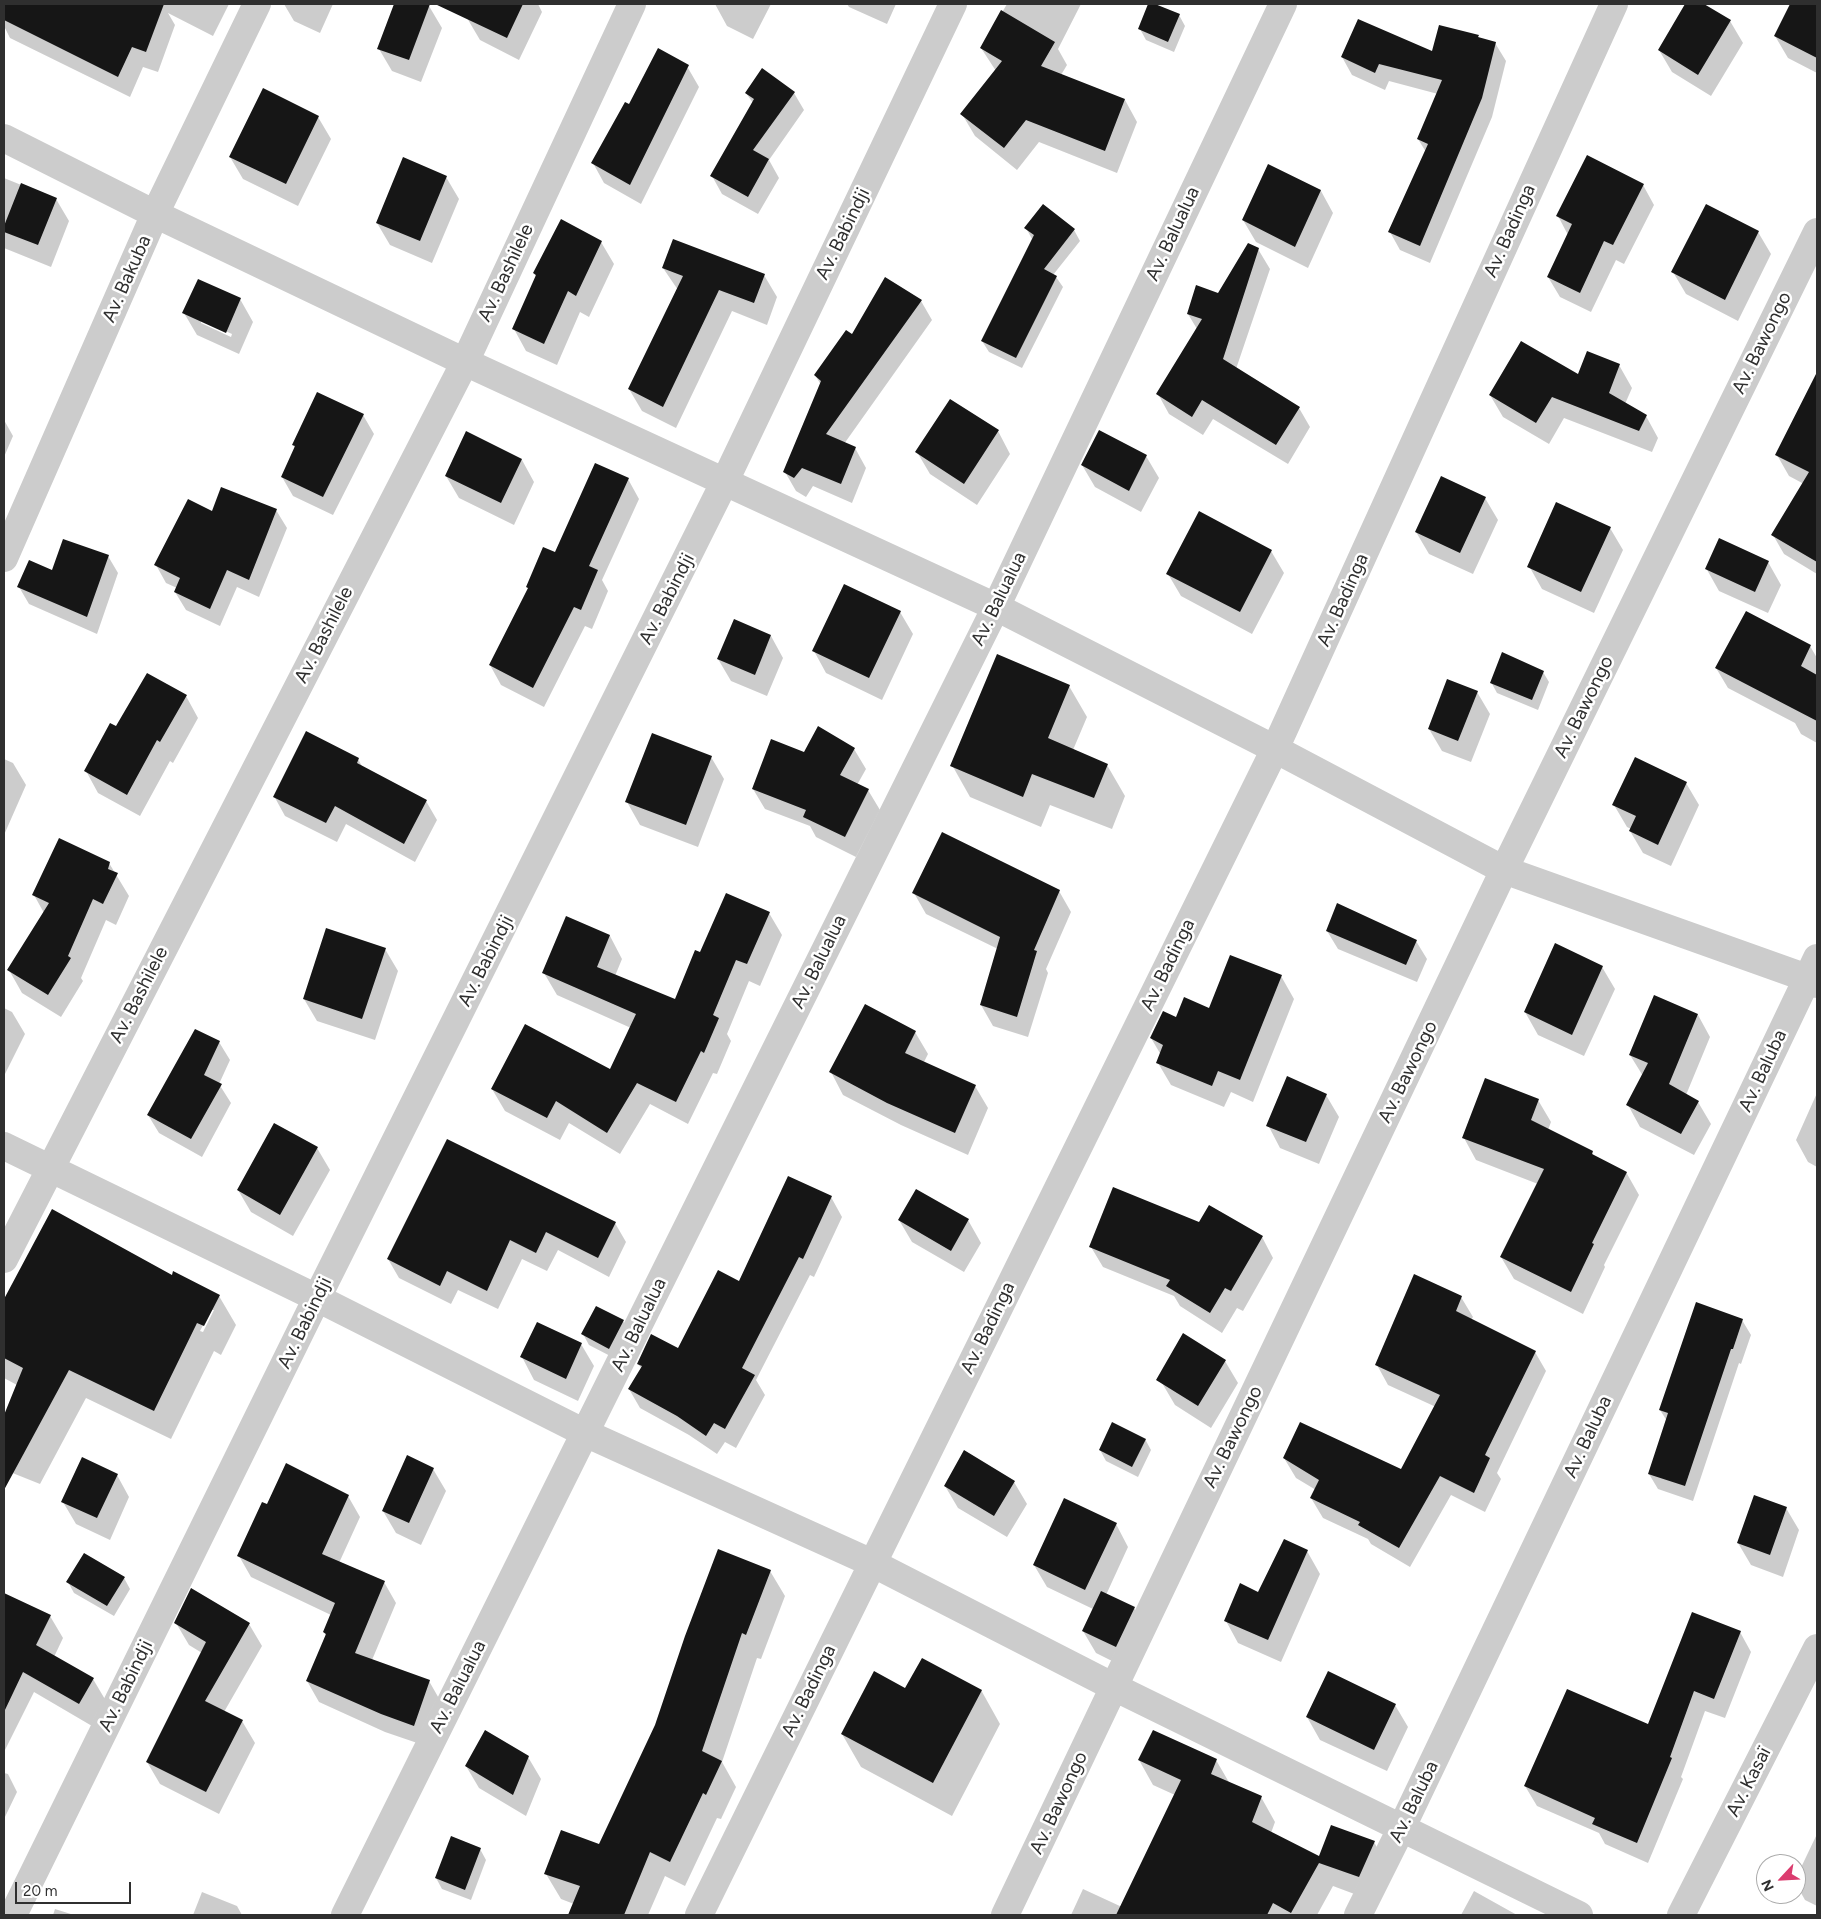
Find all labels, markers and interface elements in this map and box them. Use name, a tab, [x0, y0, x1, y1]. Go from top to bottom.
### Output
street label: Av. Badinga	[1479, 181, 1541, 281]
street label: Av. Balualua	[1141, 183, 1205, 285]
street label: Av. Babindji	[811, 184, 875, 284]
street label: Av. Bashilele	[473, 220, 539, 326]
street label: Av. Bakuba	[98, 232, 156, 326]
street label: Av. Bawongo	[1727, 288, 1797, 398]
street label: Av. Balualua	[967, 548, 1031, 650]
street label: Av. Babindji	[634, 550, 700, 648]
street label: Av. Badinga	[1312, 550, 1374, 650]
street label: Av. Bashilele	[290, 583, 358, 687]
street label: Av. Bawongo	[1549, 652, 1619, 762]
street label: Av. Balualua	[787, 911, 851, 1013]
street label: Av. Babindji	[453, 912, 519, 1010]
street label: Av. Badinga	[1136, 915, 1200, 1015]
street label: Av. Bashilele	[105, 943, 173, 1047]
street label: Av. Bawongo	[1373, 1017, 1443, 1127]
street label: Av. Baluba	[1734, 1026, 1792, 1116]
street label: Av. Babindji	[273, 1273, 337, 1373]
street label: Av. Balualua	[607, 1274, 671, 1376]
street label: Av. Badinga	[956, 1278, 1020, 1378]
street label: Av. Bawongo	[1198, 1382, 1268, 1492]
street label: Av. Baluba	[1559, 1392, 1617, 1482]
street label: Av. Babindji	[94, 1636, 158, 1736]
street label: Av. Balualua	[425, 1637, 491, 1737]
street label: Av. Badinga	[777, 1641, 841, 1741]
street label: Av. Kasaï	[1722, 1743, 1776, 1821]
street label: Av. Bawongo	[1025, 1748, 1093, 1858]
street label: Av. Baluba	[1384, 1757, 1444, 1847]
north arrow	[1756, 1854, 1806, 1904]
scale bar	[18, 1872, 134, 1904]
text: N	[1758, 1877, 1778, 1894]
text: 20 m	[23, 1882, 57, 1900]

